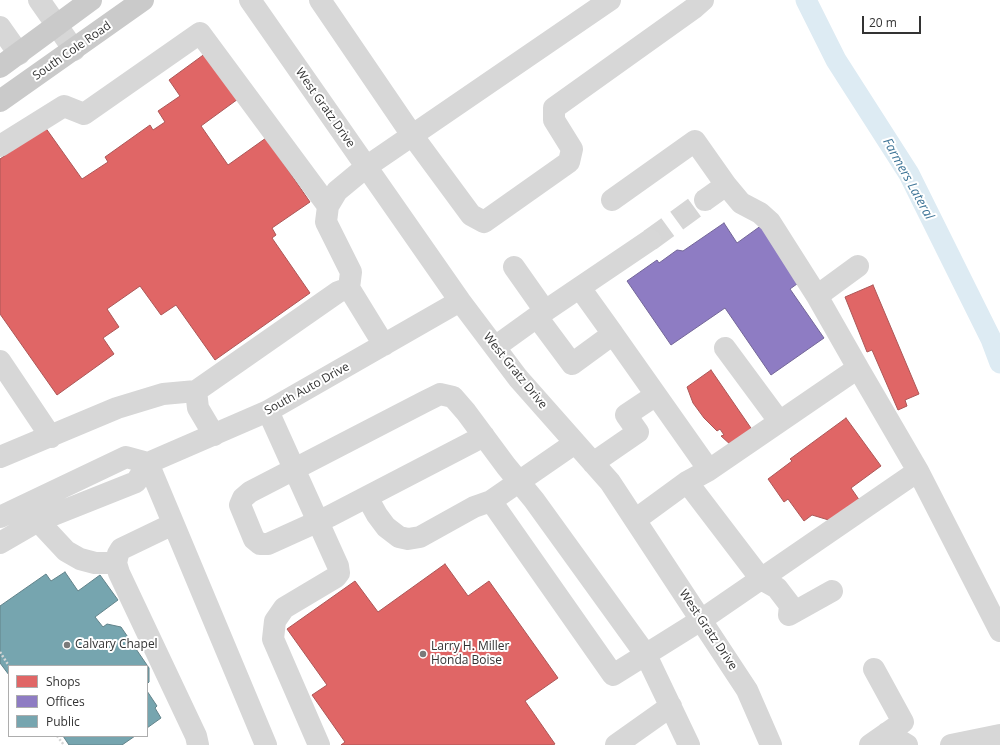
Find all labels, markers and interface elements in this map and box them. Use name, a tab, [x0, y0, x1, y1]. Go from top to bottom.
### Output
scale bar	[864, 8, 923, 34]
text: 20 m	[869, 14, 897, 31]
street label: South Cole Road	[30, 19, 114, 83]
street label: West Gratz Drive	[292, 66, 358, 150]
water label: Farmers Lateral	[879, 136, 937, 222]
street label: West Gratz Drive	[480, 330, 550, 412]
street label: South Auto Drive	[262, 360, 352, 418]
street label: West Gratz Drive	[676, 587, 740, 673]
place label: Calvary Chapel	[75, 638, 158, 652]
marker: Calvary Chapel	[62, 640, 72, 650]
place label: Larry H. Miller Honda Boise	[431, 640, 510, 668]
marker: Larry H. Miller Honda Boise	[418, 649, 428, 659]
legend	[8, 665, 148, 737]
text: Shops	[46, 673, 80, 690]
text: Offices	[46, 693, 85, 710]
text: Public	[46, 713, 80, 730]

